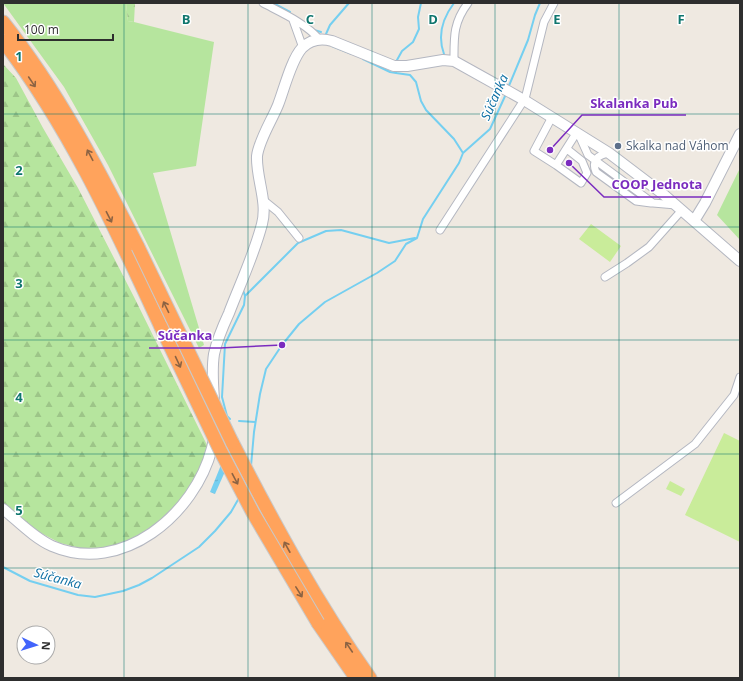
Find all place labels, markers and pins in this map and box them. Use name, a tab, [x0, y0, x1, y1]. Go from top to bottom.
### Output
callout: Skalanka Pub	[582, 90, 686, 115]
place label: Skalka nad Váhom	[626, 137, 729, 154]
marker: Skalka nad Váhom	[613, 141, 623, 151]
callout: COOP Jednota	[604, 172, 711, 197]
callout: Súčanka	[149, 323, 220, 348]

